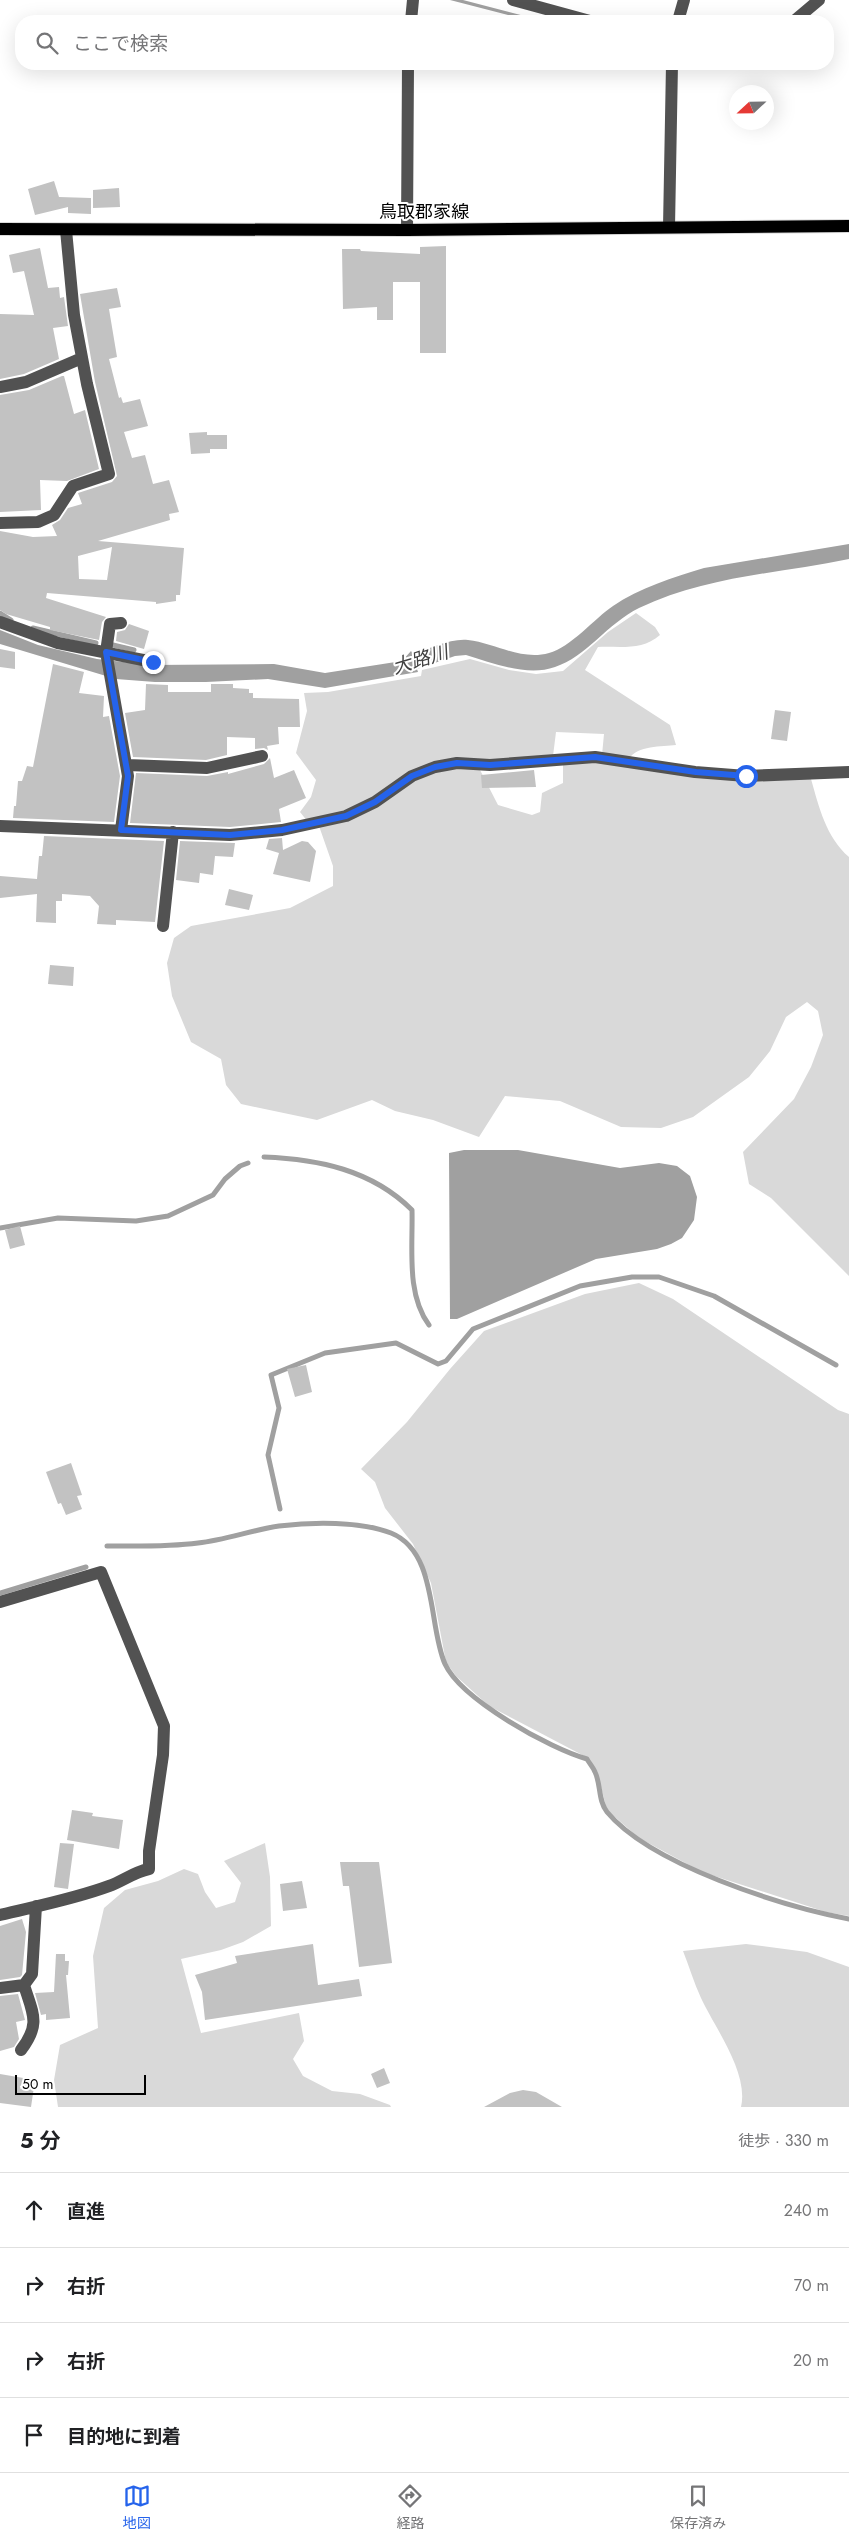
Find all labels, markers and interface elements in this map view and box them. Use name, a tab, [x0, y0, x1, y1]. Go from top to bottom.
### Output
search box	[15, 15, 834, 70]
icon: search	[33, 29, 61, 57]
text: ここで検索	[73, 30, 168, 57]
north arrow	[729, 85, 774, 130]
street label: 鳥取郡家線	[379, 199, 469, 225]
water label: 大路川	[389, 638, 453, 681]
route end	[142, 651, 165, 674]
route start	[735, 765, 758, 788]
scale bar	[15, 2072, 146, 2095]
text: 50 m	[22, 2074, 53, 2094]
text: 5 分	[20, 2126, 61, 2156]
text: 徒歩 · 330 m	[738, 2129, 829, 2152]
icon: ahead	[20, 2196, 48, 2224]
text: 直進	[67, 2198, 105, 2225]
text: 240 m	[784, 2199, 829, 2222]
icon: right	[20, 2271, 48, 2299]
text: 右折	[67, 2273, 105, 2300]
text: 70 m	[794, 2274, 829, 2297]
icon: right	[20, 2346, 48, 2374]
text: 右折	[67, 2348, 105, 2375]
text: 20 m	[793, 2349, 829, 2372]
icon: arrive	[20, 2421, 48, 2449]
text: 目的地に到着	[67, 2423, 181, 2450]
tab: 地図	[123, 2482, 151, 2533]
tab: 経路	[396, 2482, 424, 2533]
tab: 保存済み	[670, 2482, 726, 2533]

